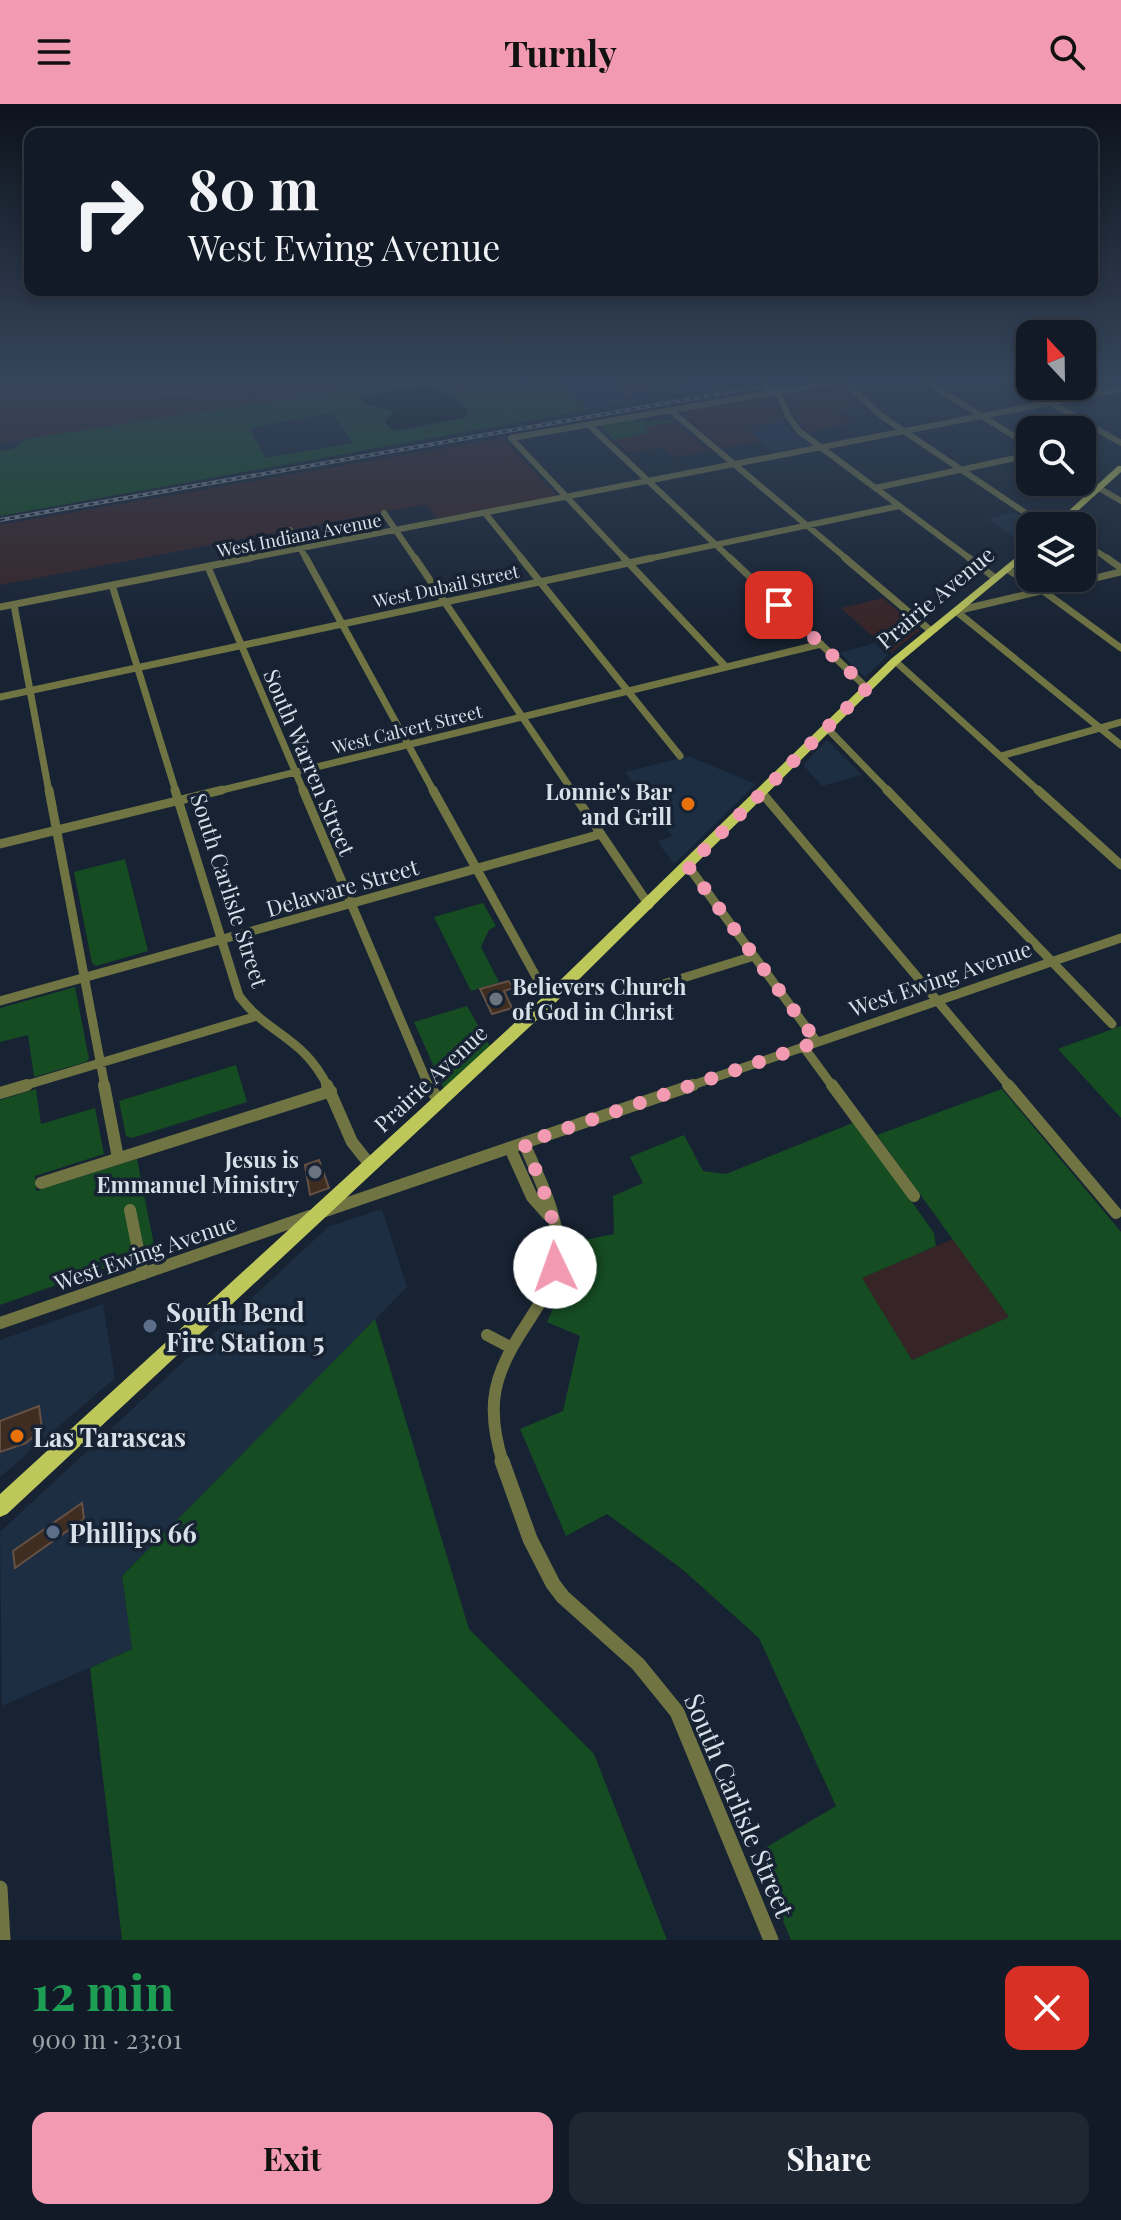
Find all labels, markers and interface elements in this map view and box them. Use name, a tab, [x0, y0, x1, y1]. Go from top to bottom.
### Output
text: Turnly	[504, 28, 617, 76]
icon: menu	[32, 30, 76, 74]
icon: search	[1045, 30, 1089, 74]
text: 80 m	[188, 150, 319, 225]
icon: right	[56, 160, 160, 264]
text: West Ewing Avenue	[188, 222, 500, 270]
north arrow	[1016, 320, 1096, 400]
map controls	[1016, 320, 1096, 592]
button: search	[1016, 416, 1096, 496]
street label: West Indiana Avenue	[214, 507, 383, 563]
button: layers	[1016, 512, 1096, 592]
street label: Prairie Avenue	[870, 539, 1000, 655]
street label: West Dubail Street	[370, 559, 522, 613]
pin	[745, 571, 813, 639]
icon: arrive	[757, 583, 801, 627]
street label: South Warren Street	[257, 664, 363, 861]
street label: West Calvert Street	[328, 699, 485, 760]
place label: Lonnie's Bar and Grill	[545, 776, 673, 831]
street label: South Carlisle Street	[184, 789, 276, 992]
marker: Lonnie's Bar and Grill	[679, 795, 697, 813]
street label: Delaware Street	[262, 851, 423, 923]
street label: West Ewing Avenue	[844, 933, 1035, 1024]
place label: Believers Church of God in Christ	[512, 971, 687, 1026]
marker: Believers Church of God in Christ	[487, 990, 505, 1008]
street label: Prairie Avenue	[367, 1018, 493, 1138]
place label: Jesus is Emmanuel Ministry	[97, 1144, 300, 1199]
marker: Jesus is Emmanuel Ministry	[306, 1163, 324, 1181]
street label: West Ewing Avenue	[49, 1207, 240, 1298]
position arrow	[513, 1225, 597, 1309]
place label: South Bend Fire Station 5	[166, 1294, 324, 1359]
marker: South Bend Fire Station 5	[141, 1317, 159, 1335]
place label: Las Tarascas	[33, 1419, 186, 1454]
marker: Las Tarascas	[8, 1427, 26, 1445]
place label: Phillips 66	[69, 1515, 197, 1550]
marker: Phillips 66	[44, 1523, 62, 1541]
street label: South Carlisle Street	[677, 1688, 803, 1923]
text: 12 min	[32, 1959, 174, 2023]
button: close	[1005, 1966, 1089, 2050]
text: 900 m · 23:01	[32, 2021, 182, 2056]
button: Exit	[32, 2112, 553, 2204]
button: Share	[569, 2112, 1089, 2204]

